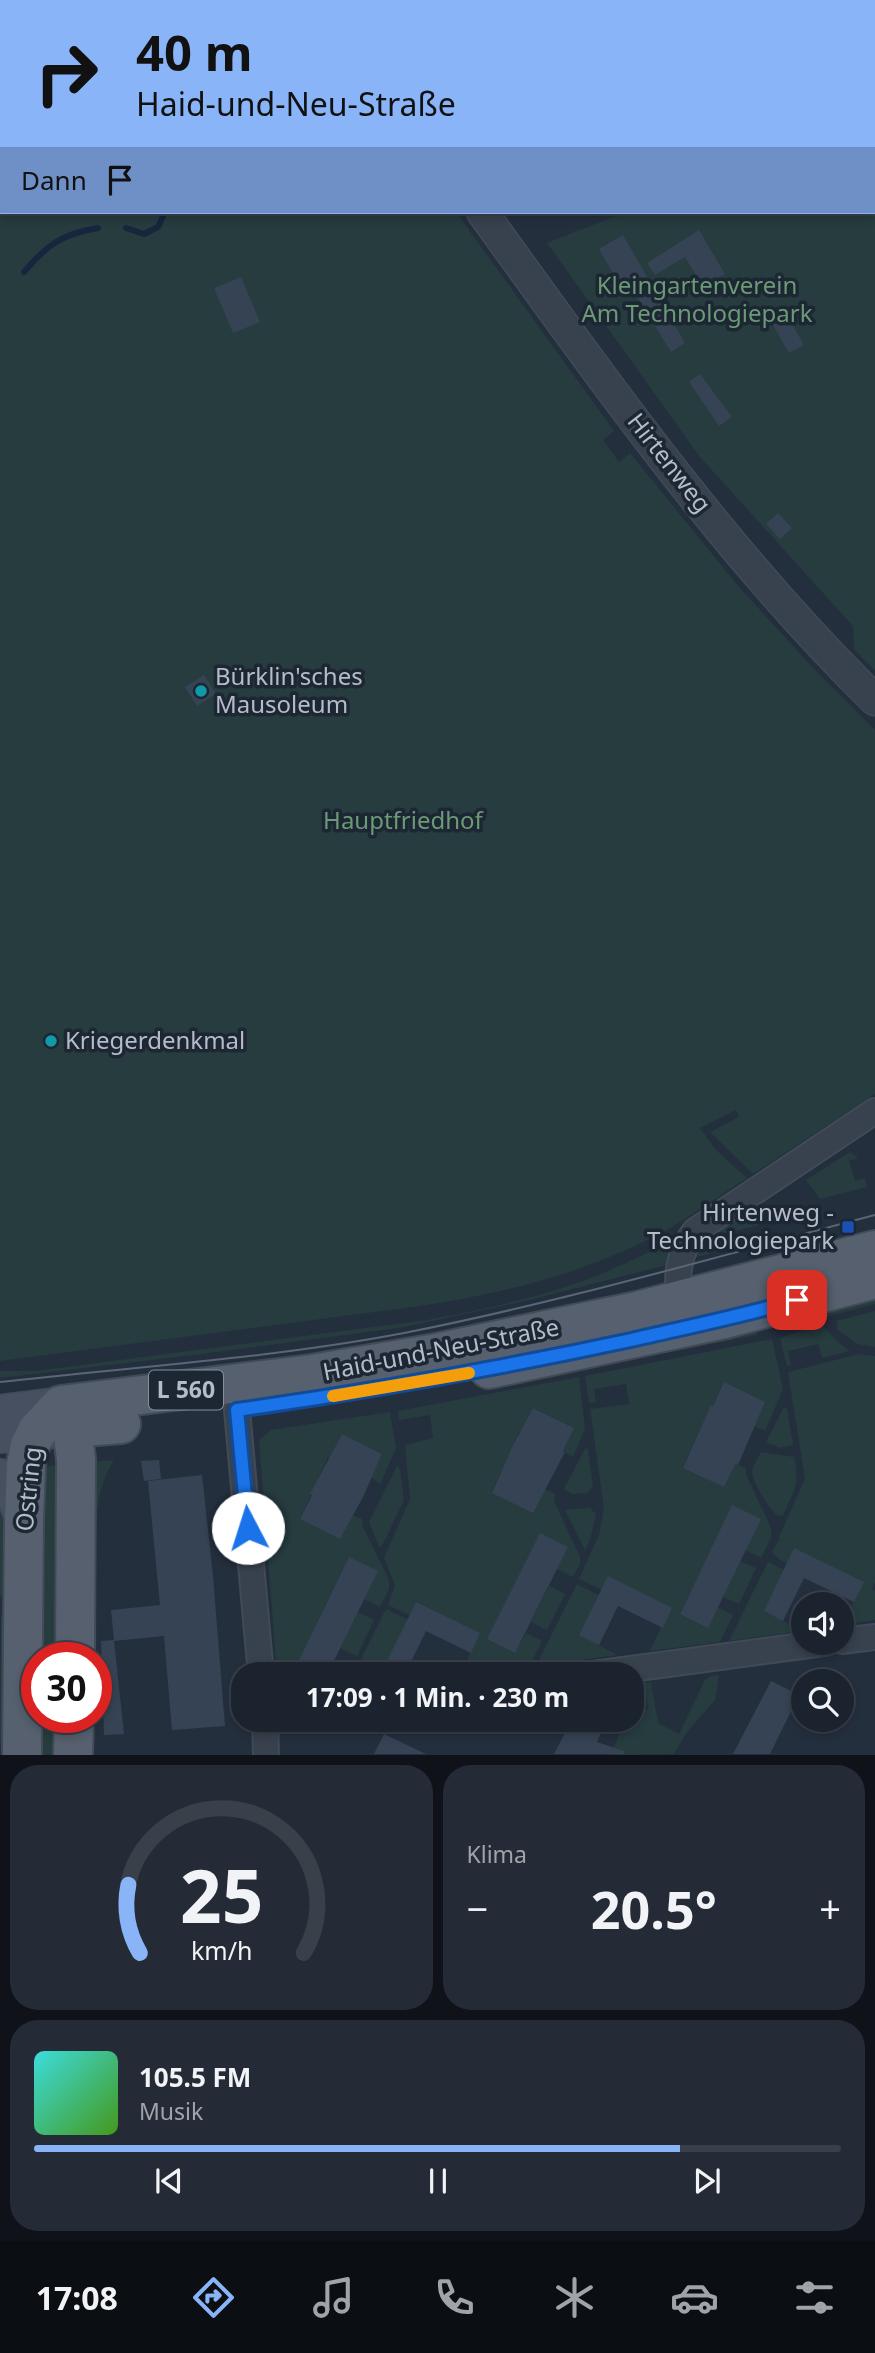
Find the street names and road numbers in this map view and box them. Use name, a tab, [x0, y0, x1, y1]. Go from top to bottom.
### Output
street label: Hirtenweg	[621, 405, 720, 519]
street label: Haid-und-Neu-Straße	[320, 1309, 562, 1388]
road number: L 560	[149, 1371, 223, 1410]
street label: Ostring	[7, 1445, 48, 1533]

